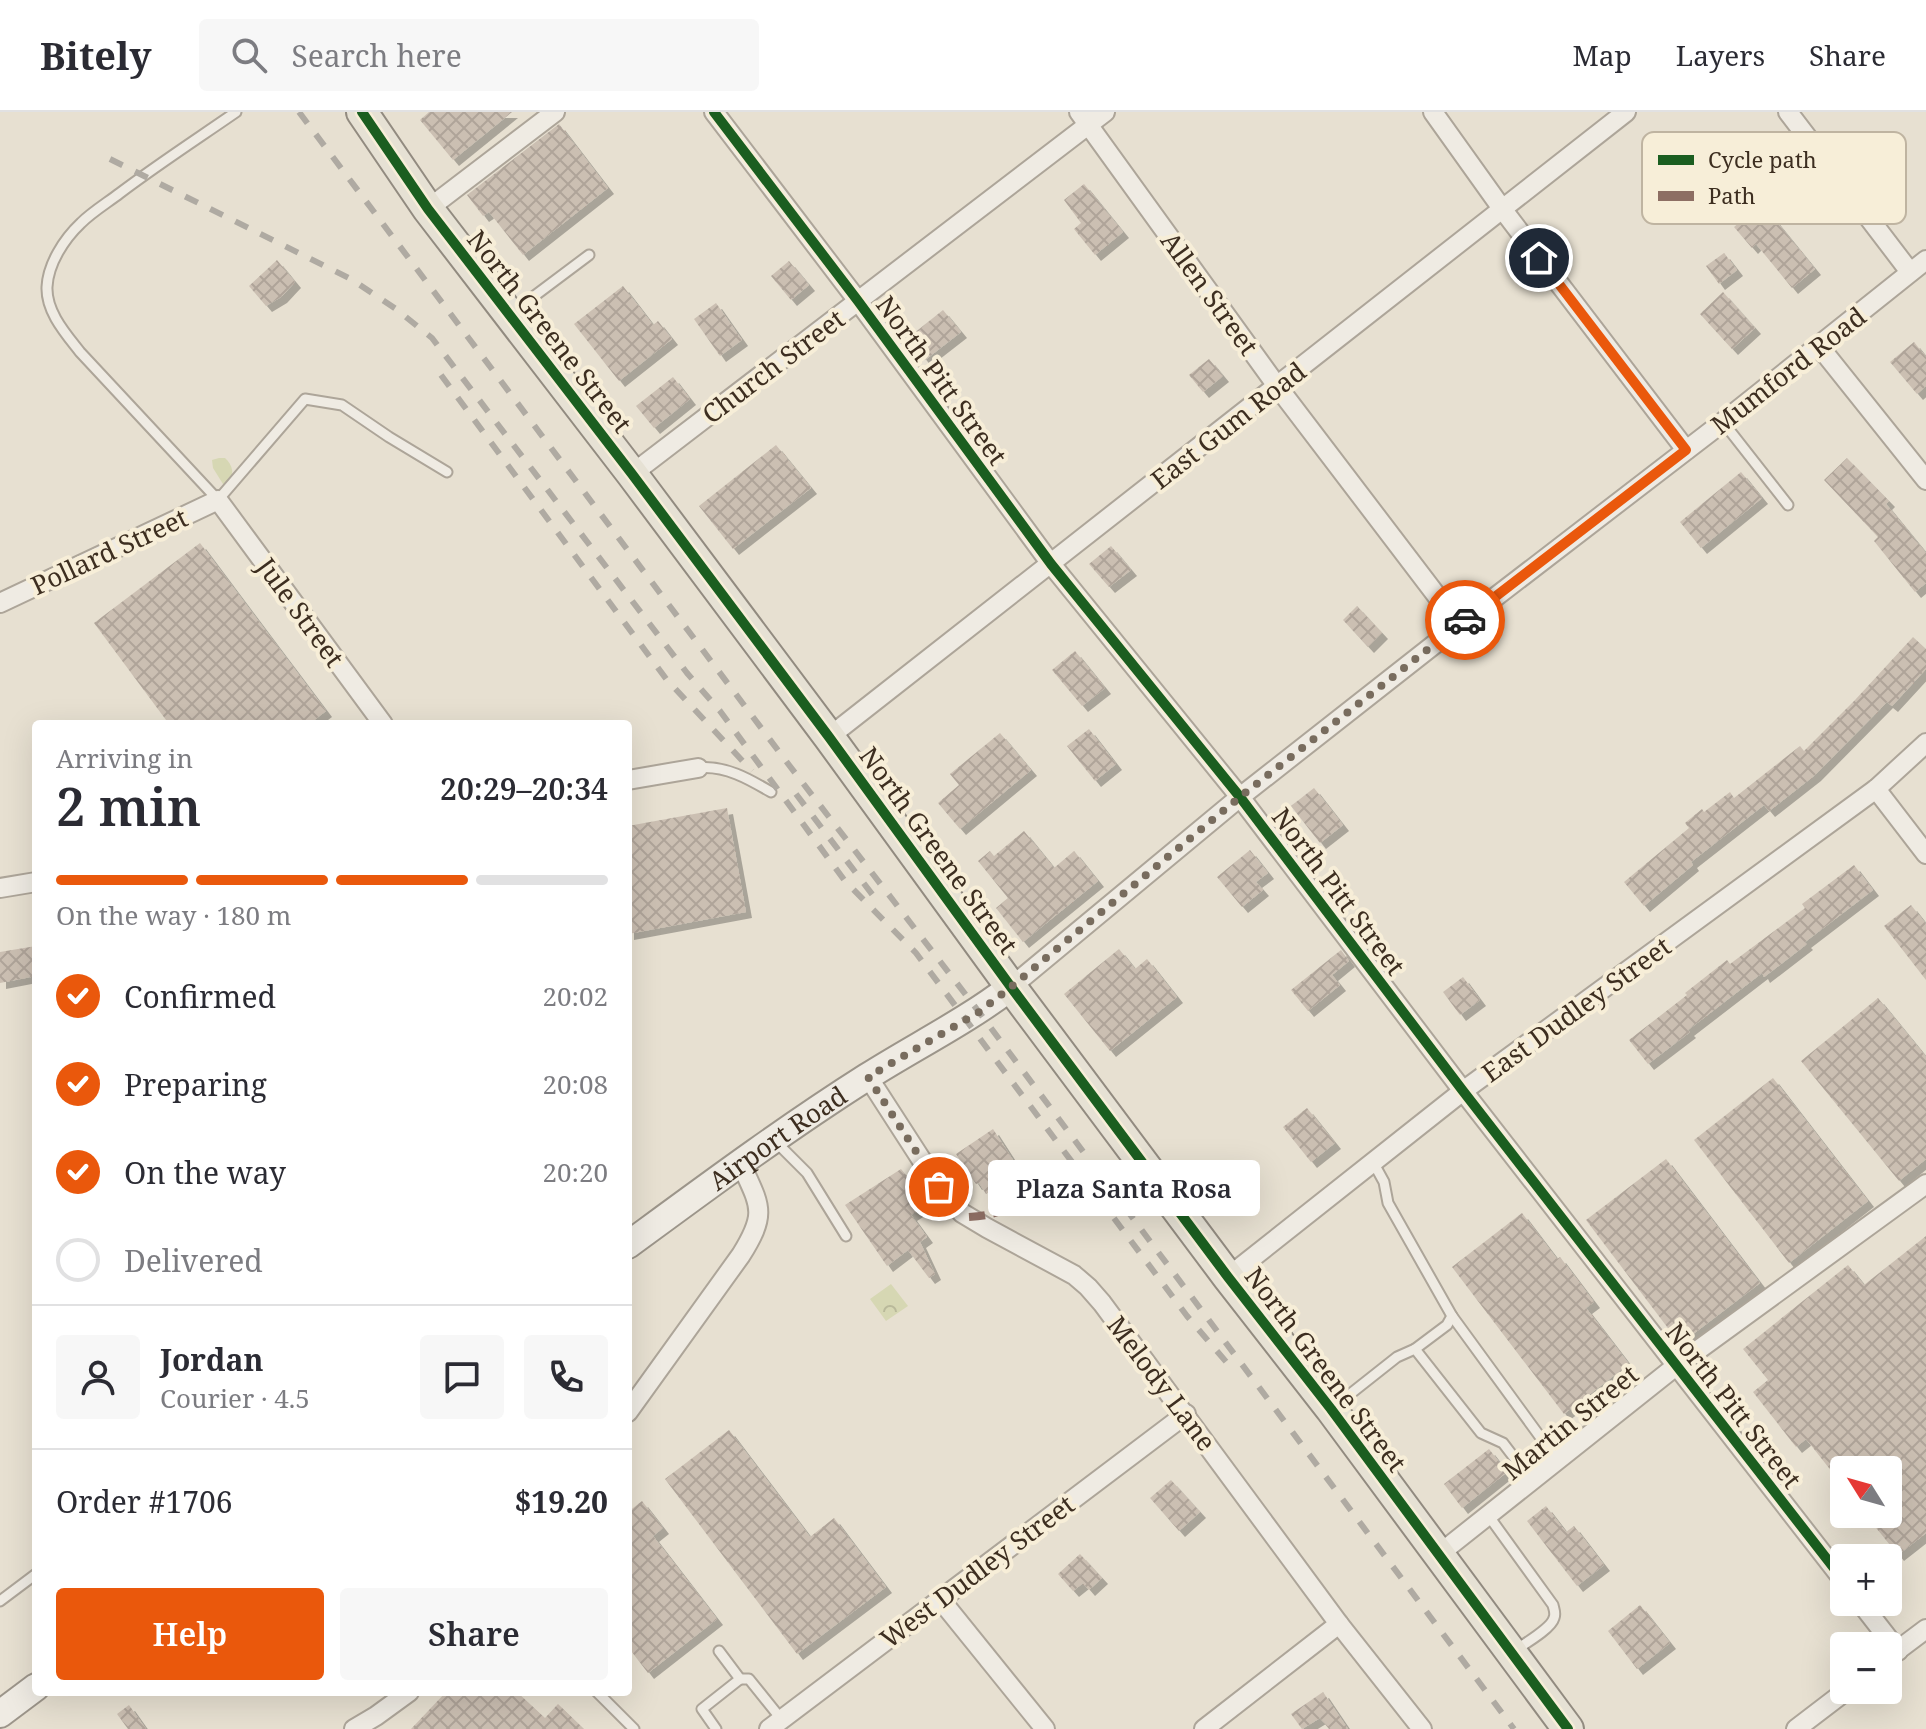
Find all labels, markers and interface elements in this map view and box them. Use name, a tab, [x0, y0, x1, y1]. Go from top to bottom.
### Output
search box	[199, 19, 759, 91]
text: Bitely	[40, 29, 151, 81]
icon: search	[227, 33, 271, 77]
text: Search here	[291, 35, 462, 76]
text: Map	[1573, 36, 1632, 74]
text: Layers	[1676, 36, 1765, 74]
text: Share	[1809, 36, 1886, 74]
legend	[1642, 132, 1906, 224]
text: Cycle path	[1708, 144, 1817, 174]
text: Path	[1708, 180, 1755, 210]
street label: North Greene Street	[459, 222, 641, 440]
street label: Allen Street	[1153, 224, 1267, 362]
pin	[1505, 224, 1573, 292]
icon: home	[1517, 236, 1561, 280]
street label: North Pitt Street	[868, 288, 1016, 472]
street label: Mumford Road	[1703, 298, 1873, 442]
street label: Church Street	[694, 301, 852, 431]
street label: East Gum Road	[1143, 353, 1313, 497]
street label: Pollard Street	[25, 499, 193, 603]
street label: Jule Street	[249, 549, 353, 674]
courier	[1425, 580, 1505, 660]
icon: car	[1443, 598, 1487, 642]
street label: North Greene Street	[852, 739, 1026, 961]
text: Arriving in	[56, 740, 193, 776]
text: 20:29–20:34	[440, 768, 608, 809]
text: 2 min	[56, 770, 201, 841]
street label: North Pitt Street	[1264, 800, 1414, 982]
text: On the way · 180 m	[56, 897, 291, 933]
street label: East Dudley Street	[1474, 928, 1678, 1090]
icon: check	[56, 974, 100, 1018]
text: Confirmed	[124, 976, 276, 1017]
text: 20:02	[542, 978, 608, 1014]
icon: check	[56, 1062, 100, 1106]
text: Preparing	[124, 1064, 267, 1105]
text: 20:08	[542, 1066, 608, 1102]
street label: Airport Road	[701, 1077, 854, 1198]
icon: check	[56, 1150, 100, 1194]
text: On the way	[124, 1152, 286, 1193]
pin	[905, 1153, 973, 1221]
text: 20:20	[542, 1154, 608, 1190]
callout: Plaza Santa Rosa	[987, 1159, 1259, 1215]
icon: bag	[917, 1165, 961, 1209]
text: Plaza Santa Rosa	[1016, 1170, 1232, 1206]
text: Delivered	[124, 1240, 263, 1281]
street label: North Greene Street	[1237, 1259, 1415, 1479]
street label: Melody Lane	[1099, 1308, 1225, 1458]
street label: North Pitt Street	[1658, 1315, 1810, 1495]
button: person	[56, 1335, 140, 1419]
button: chat	[420, 1335, 504, 1419]
button: phone	[524, 1335, 608, 1419]
text: Jordan	[160, 1339, 263, 1380]
street label: Martin Street	[1495, 1356, 1645, 1488]
text: Courier · 4.5	[160, 1380, 310, 1416]
north arrow	[1830, 1456, 1902, 1528]
map controls	[1830, 1456, 1902, 1704]
text: Order #1706	[56, 1481, 233, 1522]
text: $19.20	[514, 1481, 608, 1522]
street label: West Dudley Street	[873, 1486, 1081, 1656]
button: +	[1830, 1544, 1902, 1616]
button: Help	[56, 1588, 324, 1680]
button: Share	[340, 1588, 608, 1680]
button: −	[1830, 1632, 1902, 1704]

